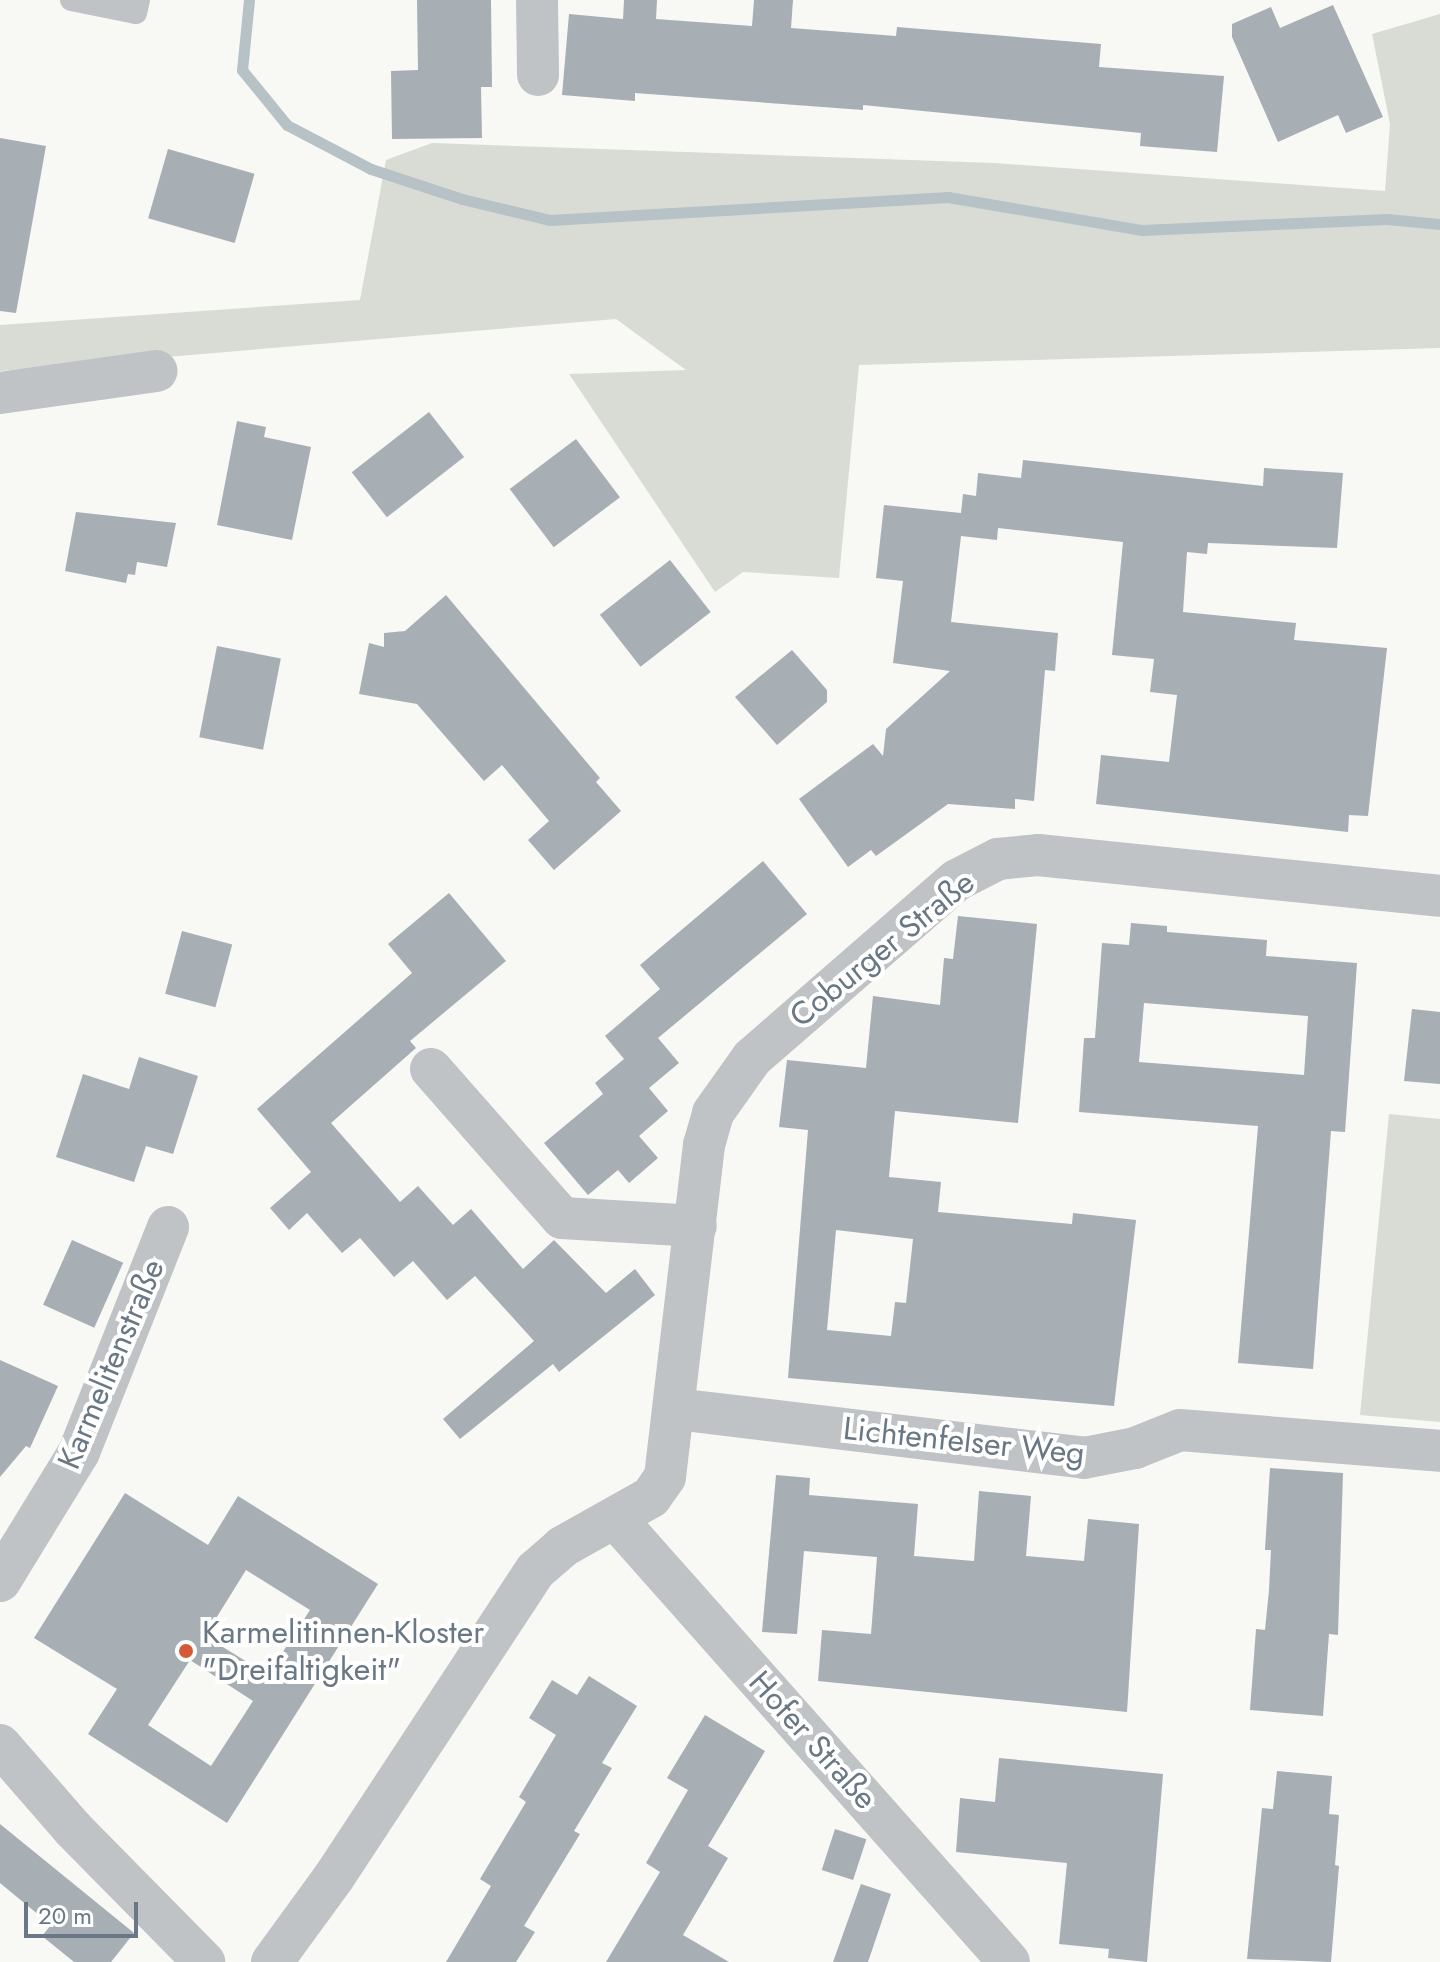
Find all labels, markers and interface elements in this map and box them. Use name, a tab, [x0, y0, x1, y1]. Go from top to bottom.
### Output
street label: Coburger Straße	[782, 863, 982, 1035]
street label: Karmelitenstraße	[50, 1253, 172, 1475]
street label: Lichtenfelser Weg	[841, 1409, 1087, 1473]
place label: Karmelitinnen-Kloster "Dreifaltigkeit"	[202, 1614, 484, 1689]
marker: Karmelitinnen-Kloster "Dreifaltigkeit"	[177, 1642, 195, 1660]
street label: Hofer Straße	[741, 1663, 885, 1817]
scale bar	[28, 1886, 142, 1936]
text: 20 m	[38, 1898, 92, 1933]

